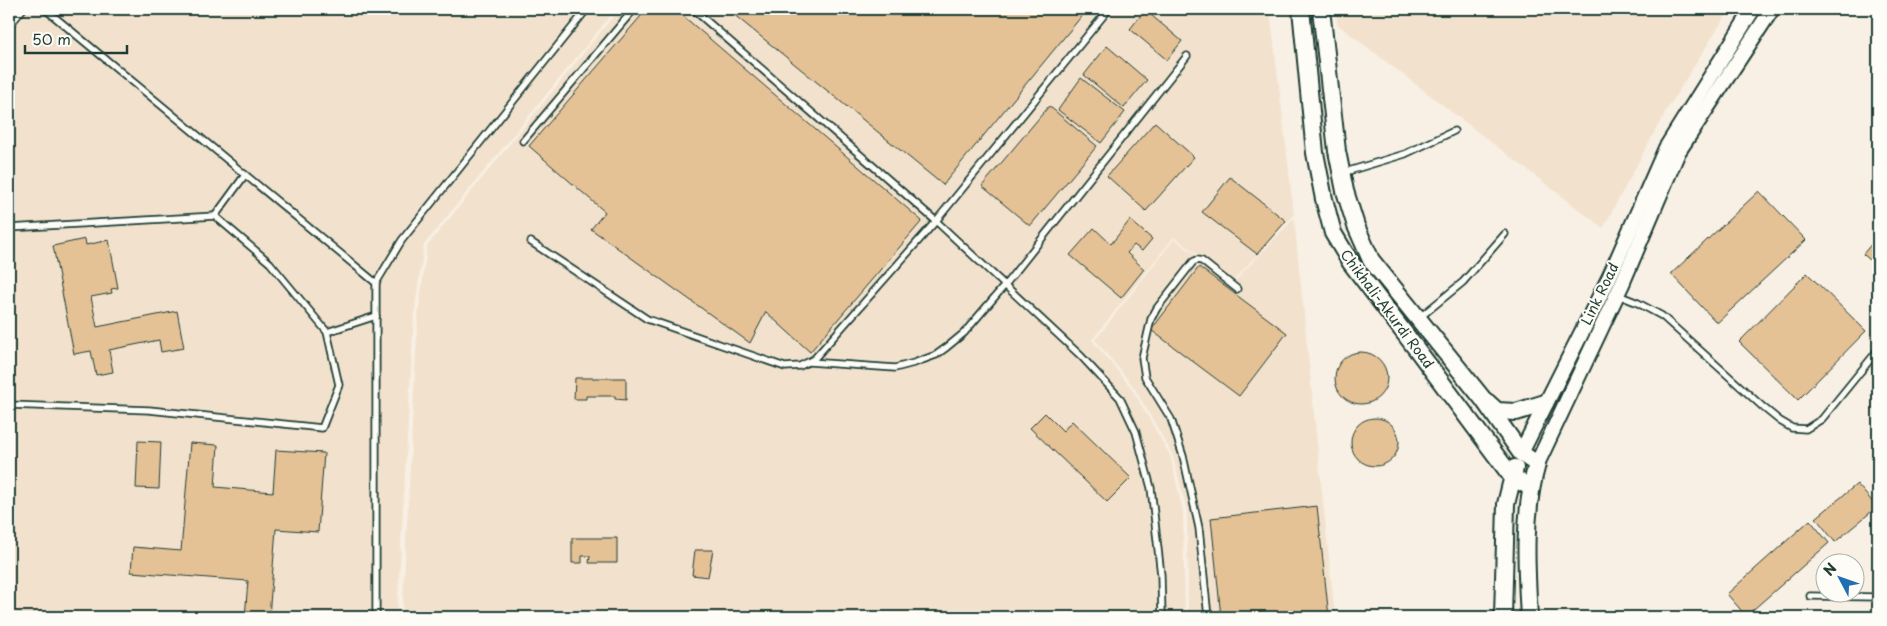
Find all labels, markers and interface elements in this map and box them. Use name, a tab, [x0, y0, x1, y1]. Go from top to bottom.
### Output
scale bar	[25, 22, 128, 54]
text: 50 m	[32, 27, 71, 50]
street label: Chikhali-Akurdi Road	[1336, 245, 1439, 373]
street label: Link Road	[1575, 259, 1624, 329]
north arrow	[1814, 554, 1864, 604]
text: N	[1818, 558, 1841, 580]

